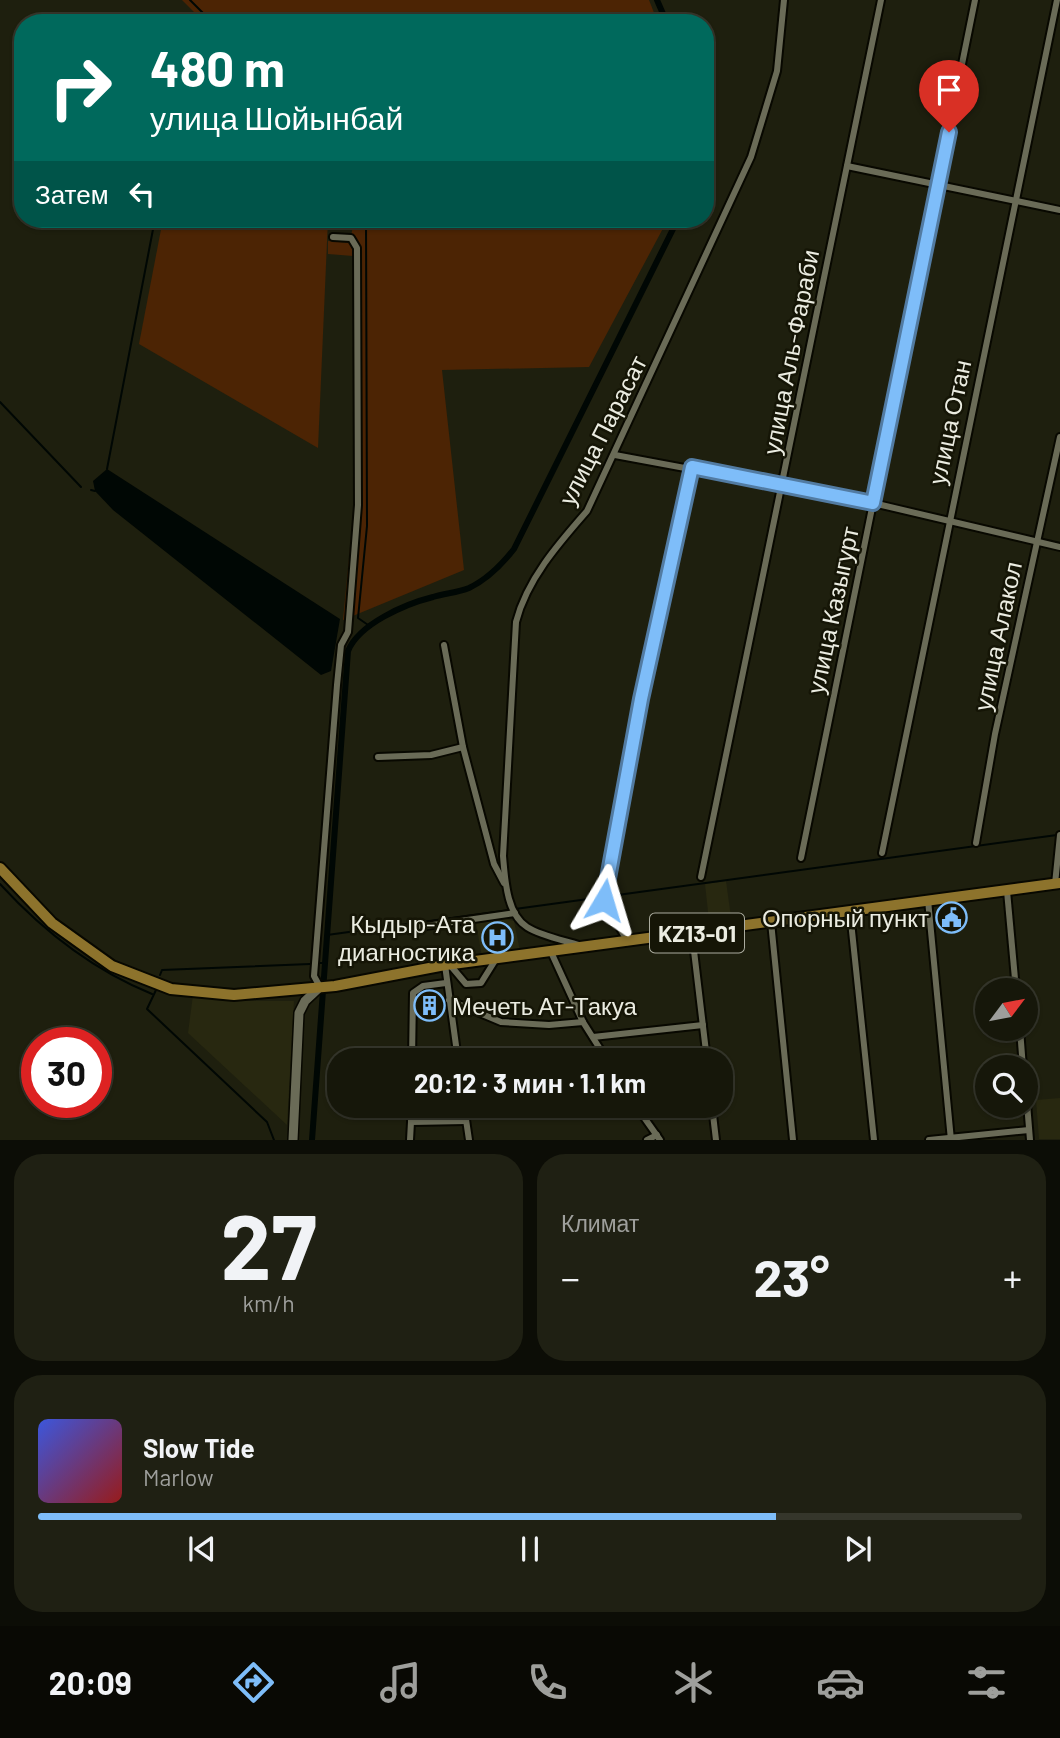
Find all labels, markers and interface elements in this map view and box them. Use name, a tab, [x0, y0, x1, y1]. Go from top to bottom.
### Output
text: 480 m	[150, 38, 285, 97]
icon: right	[35, 42, 126, 133]
pin	[919, 60, 979, 132]
icon: arrive	[930, 71, 968, 109]
text: улица Шойынбай	[150, 98, 403, 136]
icon: left	[123, 175, 161, 213]
text: Затем	[35, 178, 109, 209]
street label: улица Аль-Фараби	[756, 247, 824, 457]
street label: улица Парасат	[552, 350, 652, 510]
street label: улица Отан	[922, 357, 976, 487]
street label: улица Казыгурт	[800, 524, 864, 696]
street label: улица Алакол	[967, 559, 1027, 713]
position arrow	[567, 863, 641, 937]
public building icon: Опорный пункт	[935, 900, 969, 934]
place label: Опорный пункт	[762, 903, 929, 932]
place label: Кыдыр-Ата диагностика	[338, 909, 476, 966]
road number: KZ13-01	[650, 914, 744, 952]
hospital icon: Кыдыр-Ата диагностика	[481, 920, 515, 954]
north arrow	[975, 978, 1038, 1041]
map controls	[975, 978, 1038, 1118]
building icon: Мечеть Ат-Такуа	[412, 988, 446, 1022]
place label: Мечеть Ат-Такуа	[452, 991, 638, 1020]
speed limit sign: 30	[21, 1027, 112, 1118]
button: search	[975, 1055, 1038, 1118]
text: 20:12 · 3 мин · 1.1 km	[414, 1067, 646, 1098]
text: 27	[220, 1189, 317, 1298]
text: Климат	[561, 1209, 639, 1237]
text: 23°	[753, 1245, 830, 1307]
text: −	[561, 1254, 580, 1300]
text: +	[1003, 1254, 1022, 1300]
text: km/h	[242, 1289, 295, 1317]
text: Slow Tide	[143, 1432, 255, 1463]
text: Marlow	[143, 1463, 214, 1491]
icon: previous	[183, 1530, 221, 1568]
icon: pause	[511, 1530, 549, 1568]
icon: next	[839, 1530, 877, 1568]
icon: directions	[229, 1658, 278, 1707]
icon: music	[376, 1658, 425, 1707]
icon: phone	[523, 1658, 572, 1707]
icon: climate	[669, 1658, 718, 1707]
icon: car	[816, 1658, 865, 1707]
icon: filters	[962, 1658, 1011, 1707]
text: 20:09	[49, 1663, 132, 1701]

